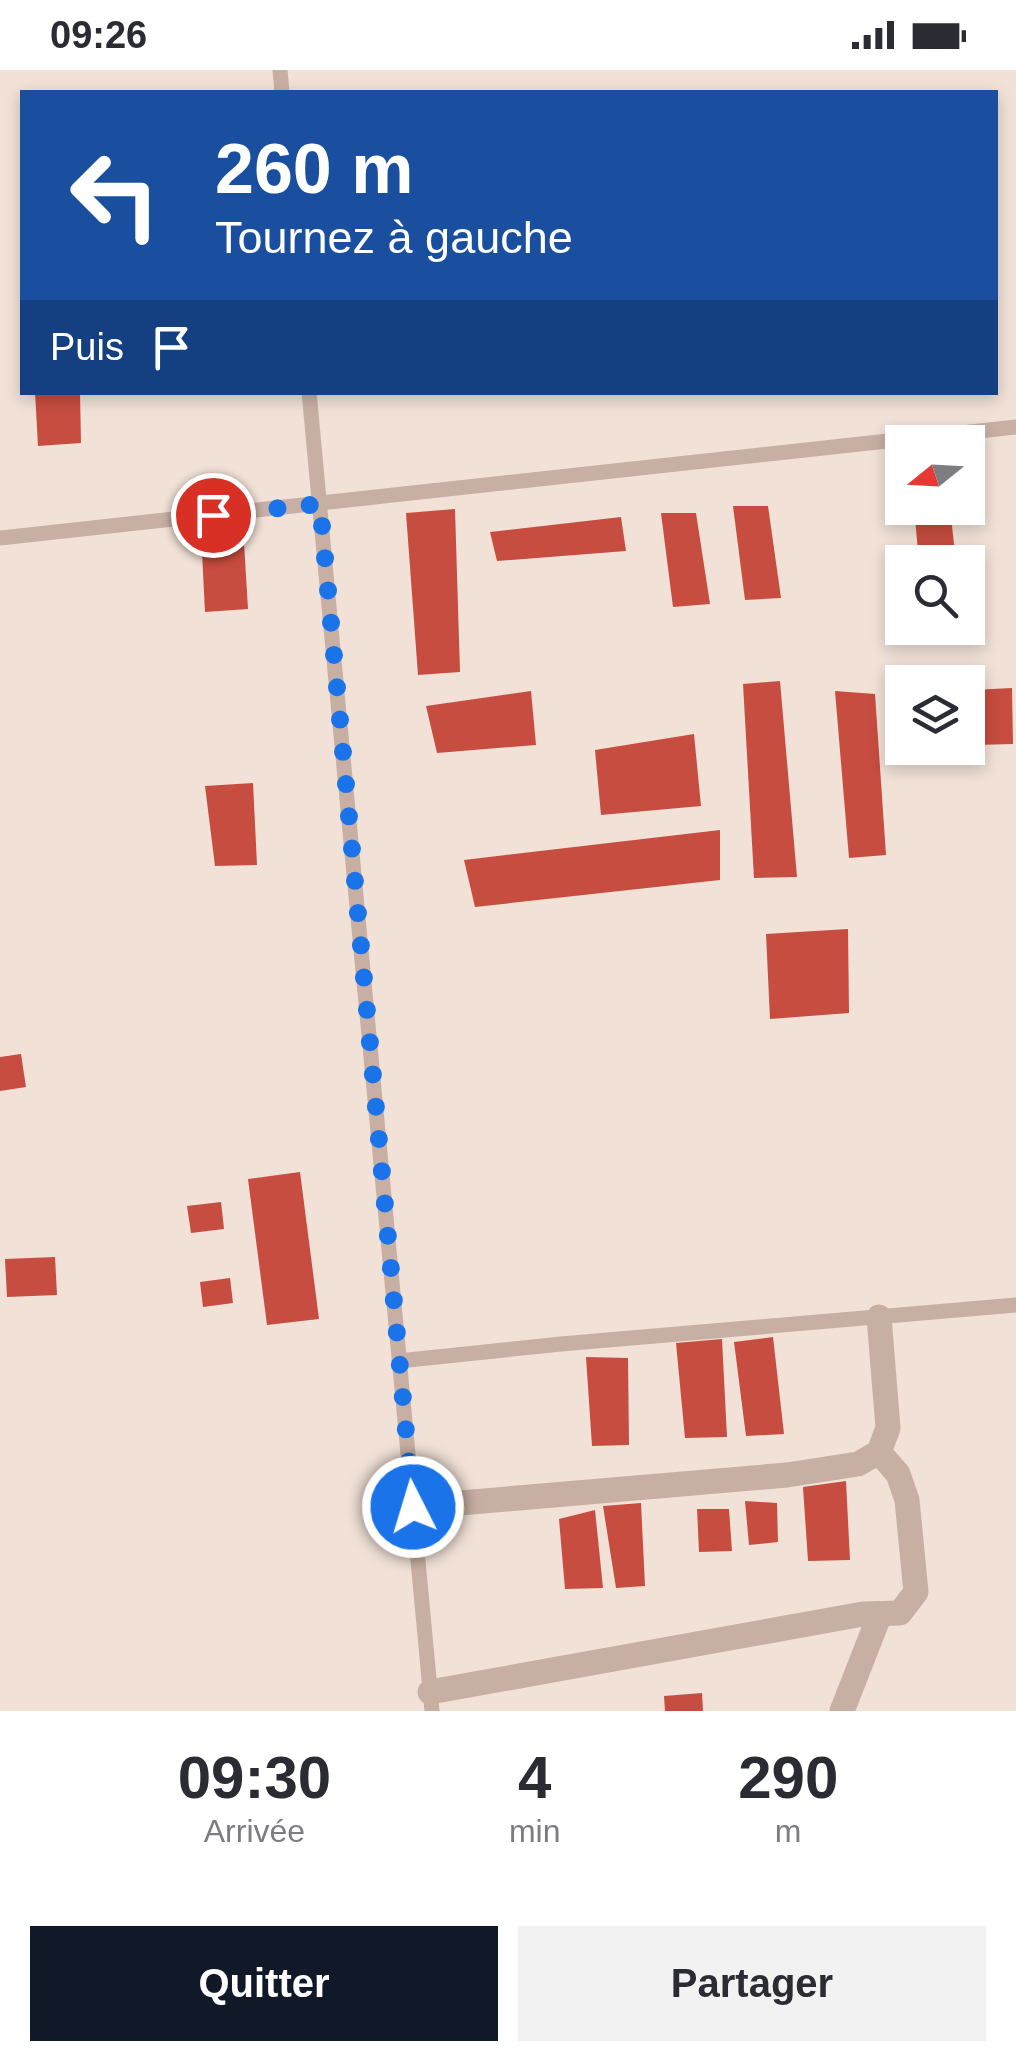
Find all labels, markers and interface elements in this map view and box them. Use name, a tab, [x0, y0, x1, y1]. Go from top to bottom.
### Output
text: 09:26	[50, 14, 147, 56]
icon: left	[50, 130, 180, 260]
text: 260 m	[215, 130, 413, 208]
text: Tournez à gauche	[215, 212, 573, 263]
icon: arrive	[144, 320, 199, 375]
text: Puis	[50, 326, 124, 368]
north arrow	[885, 425, 985, 525]
map controls	[885, 425, 985, 765]
pin	[171, 473, 256, 558]
icon: arrive	[186, 488, 241, 543]
button: search	[885, 545, 985, 645]
button: layers	[885, 665, 985, 765]
position arrow	[361, 1455, 465, 1559]
text: 09:30	[178, 1744, 331, 1811]
text: 4	[518, 1744, 551, 1811]
text: 290	[738, 1744, 838, 1811]
text: Arrivée	[204, 1813, 305, 1849]
text: min	[509, 1813, 560, 1849]
text: m	[775, 1813, 802, 1849]
button: Quitter	[30, 1926, 498, 2041]
button: Partager	[518, 1926, 986, 2041]

